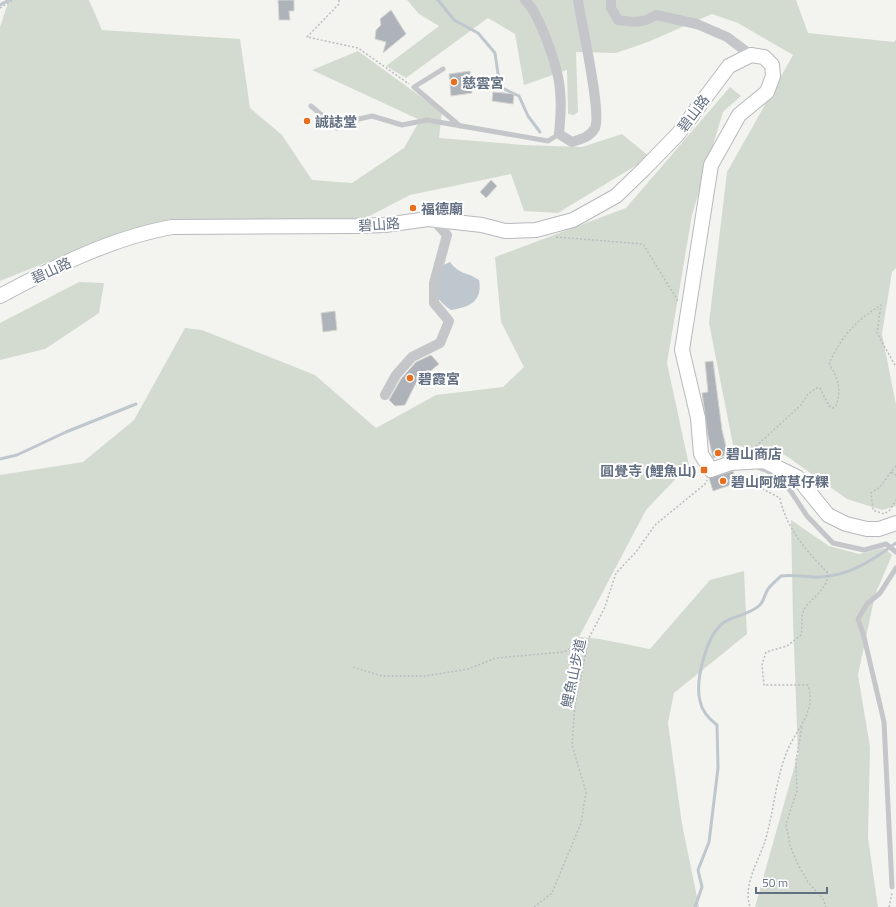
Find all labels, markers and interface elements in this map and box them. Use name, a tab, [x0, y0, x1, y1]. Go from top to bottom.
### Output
place label: 慈雲宮	[462, 72, 504, 93]
marker: 慈雲宮	[449, 77, 459, 87]
street label: 碧山路	[672, 90, 714, 136]
place label: 誠誌堂	[315, 111, 357, 132]
marker: 誠誌堂	[302, 116, 312, 126]
place label: 福德廟	[421, 198, 463, 219]
marker: 福德廟	[408, 203, 418, 213]
street label: 碧山路	[357, 212, 401, 236]
street label: 碧山路	[28, 252, 74, 288]
place label: 碧霞宮	[418, 368, 460, 389]
marker: 碧霞宮	[405, 373, 415, 383]
place label: 碧山商店	[726, 443, 782, 464]
marker: 碧山商店	[713, 448, 723, 458]
place label: 圓覺寺 (鯉魚山)	[600, 460, 696, 481]
marker: 圓覺寺 (鯉魚山)	[699, 465, 709, 475]
place label: 碧山阿嬤草仔粿	[731, 471, 829, 492]
marker: 碧山阿嬤草仔粿	[718, 476, 728, 486]
street label: 鯉魚山步道	[555, 637, 591, 709]
scale bar	[756, 869, 827, 895]
text: 50 m	[762, 873, 788, 892]

